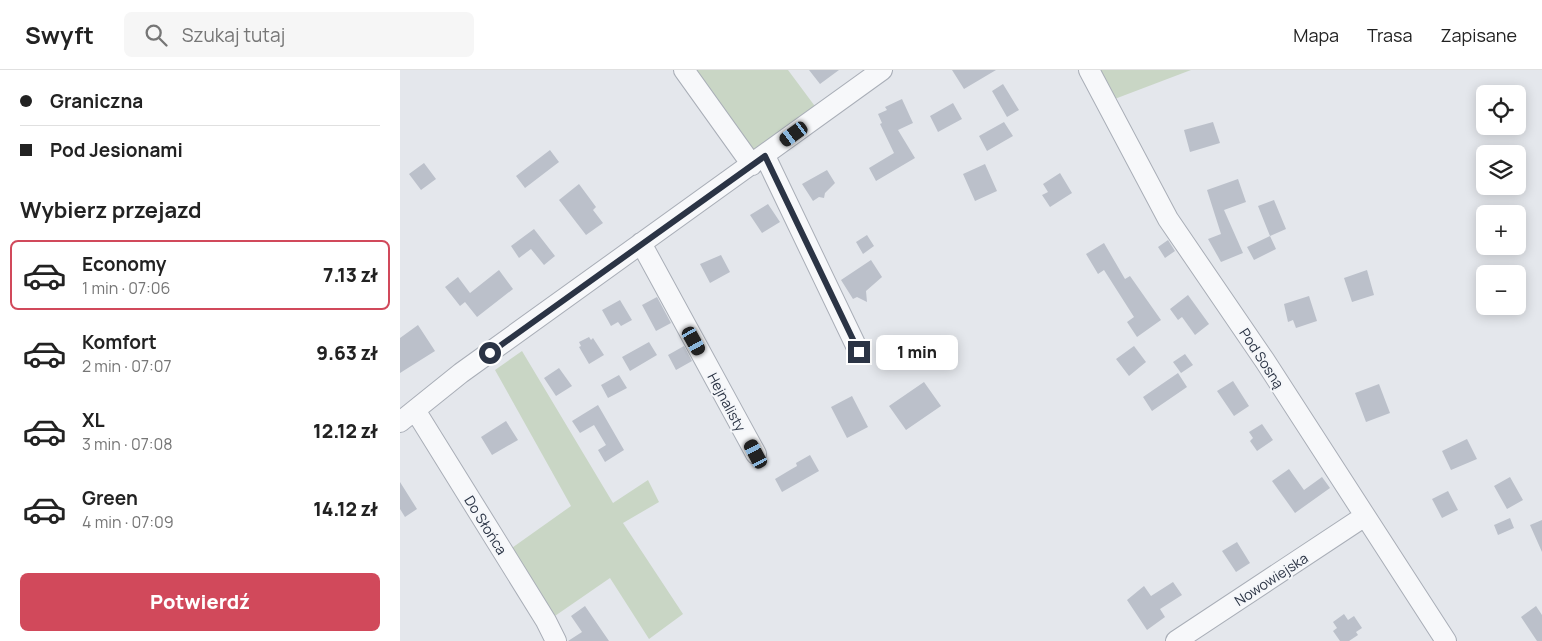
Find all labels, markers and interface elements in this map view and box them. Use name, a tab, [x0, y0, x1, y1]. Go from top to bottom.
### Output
search box	[124, 12, 474, 57]
text: Swyft	[25, 18, 94, 51]
icon: search	[142, 21, 170, 49]
text: Szukaj tutaj	[182, 22, 285, 48]
text: Mapa	[1293, 23, 1339, 47]
text: Trasa	[1367, 23, 1412, 47]
text: Zapisane	[1440, 23, 1517, 47]
map controls	[1476, 85, 1526, 315]
button: locate	[1476, 85, 1526, 135]
text: Graniczna	[50, 88, 143, 114]
car	[777, 119, 810, 149]
text: Pod Jesionami	[50, 137, 183, 163]
button: layers	[1476, 145, 1526, 195]
text: Wybierz przejazd	[20, 195, 202, 225]
button: +	[1476, 205, 1526, 255]
text: Economy	[82, 251, 166, 277]
icon: car	[22, 253, 67, 298]
text: 7.13 zł	[323, 262, 378, 288]
button: −	[1476, 265, 1526, 315]
text: 1 min · 07:06	[82, 277, 171, 299]
car	[680, 324, 707, 358]
street label: Pod Sosną	[1235, 324, 1289, 392]
text: Komfort	[82, 329, 157, 355]
icon: car	[22, 331, 67, 376]
callout: 1 min	[876, 334, 959, 370]
text: 9.63 zł	[316, 340, 378, 366]
route end	[848, 341, 870, 363]
text: 1 min	[897, 341, 937, 363]
route start	[479, 342, 501, 364]
text: 2 min · 07:07	[82, 355, 172, 377]
street label: Hejnalisty	[704, 369, 751, 435]
text: XL	[82, 407, 105, 433]
icon: car	[22, 409, 67, 454]
text: 12.12 zł	[313, 418, 378, 444]
text: 3 min · 07:08	[82, 433, 173, 455]
car	[742, 437, 769, 471]
text: Green	[82, 485, 138, 511]
icon: car	[22, 487, 67, 532]
street label: Do Słońca	[460, 492, 512, 558]
text: 14.12 zł	[313, 496, 378, 522]
text: 4 min · 07:09	[82, 511, 174, 533]
street label: Nowowiejska	[1231, 548, 1311, 610]
button: Potwierdź	[20, 573, 380, 631]

